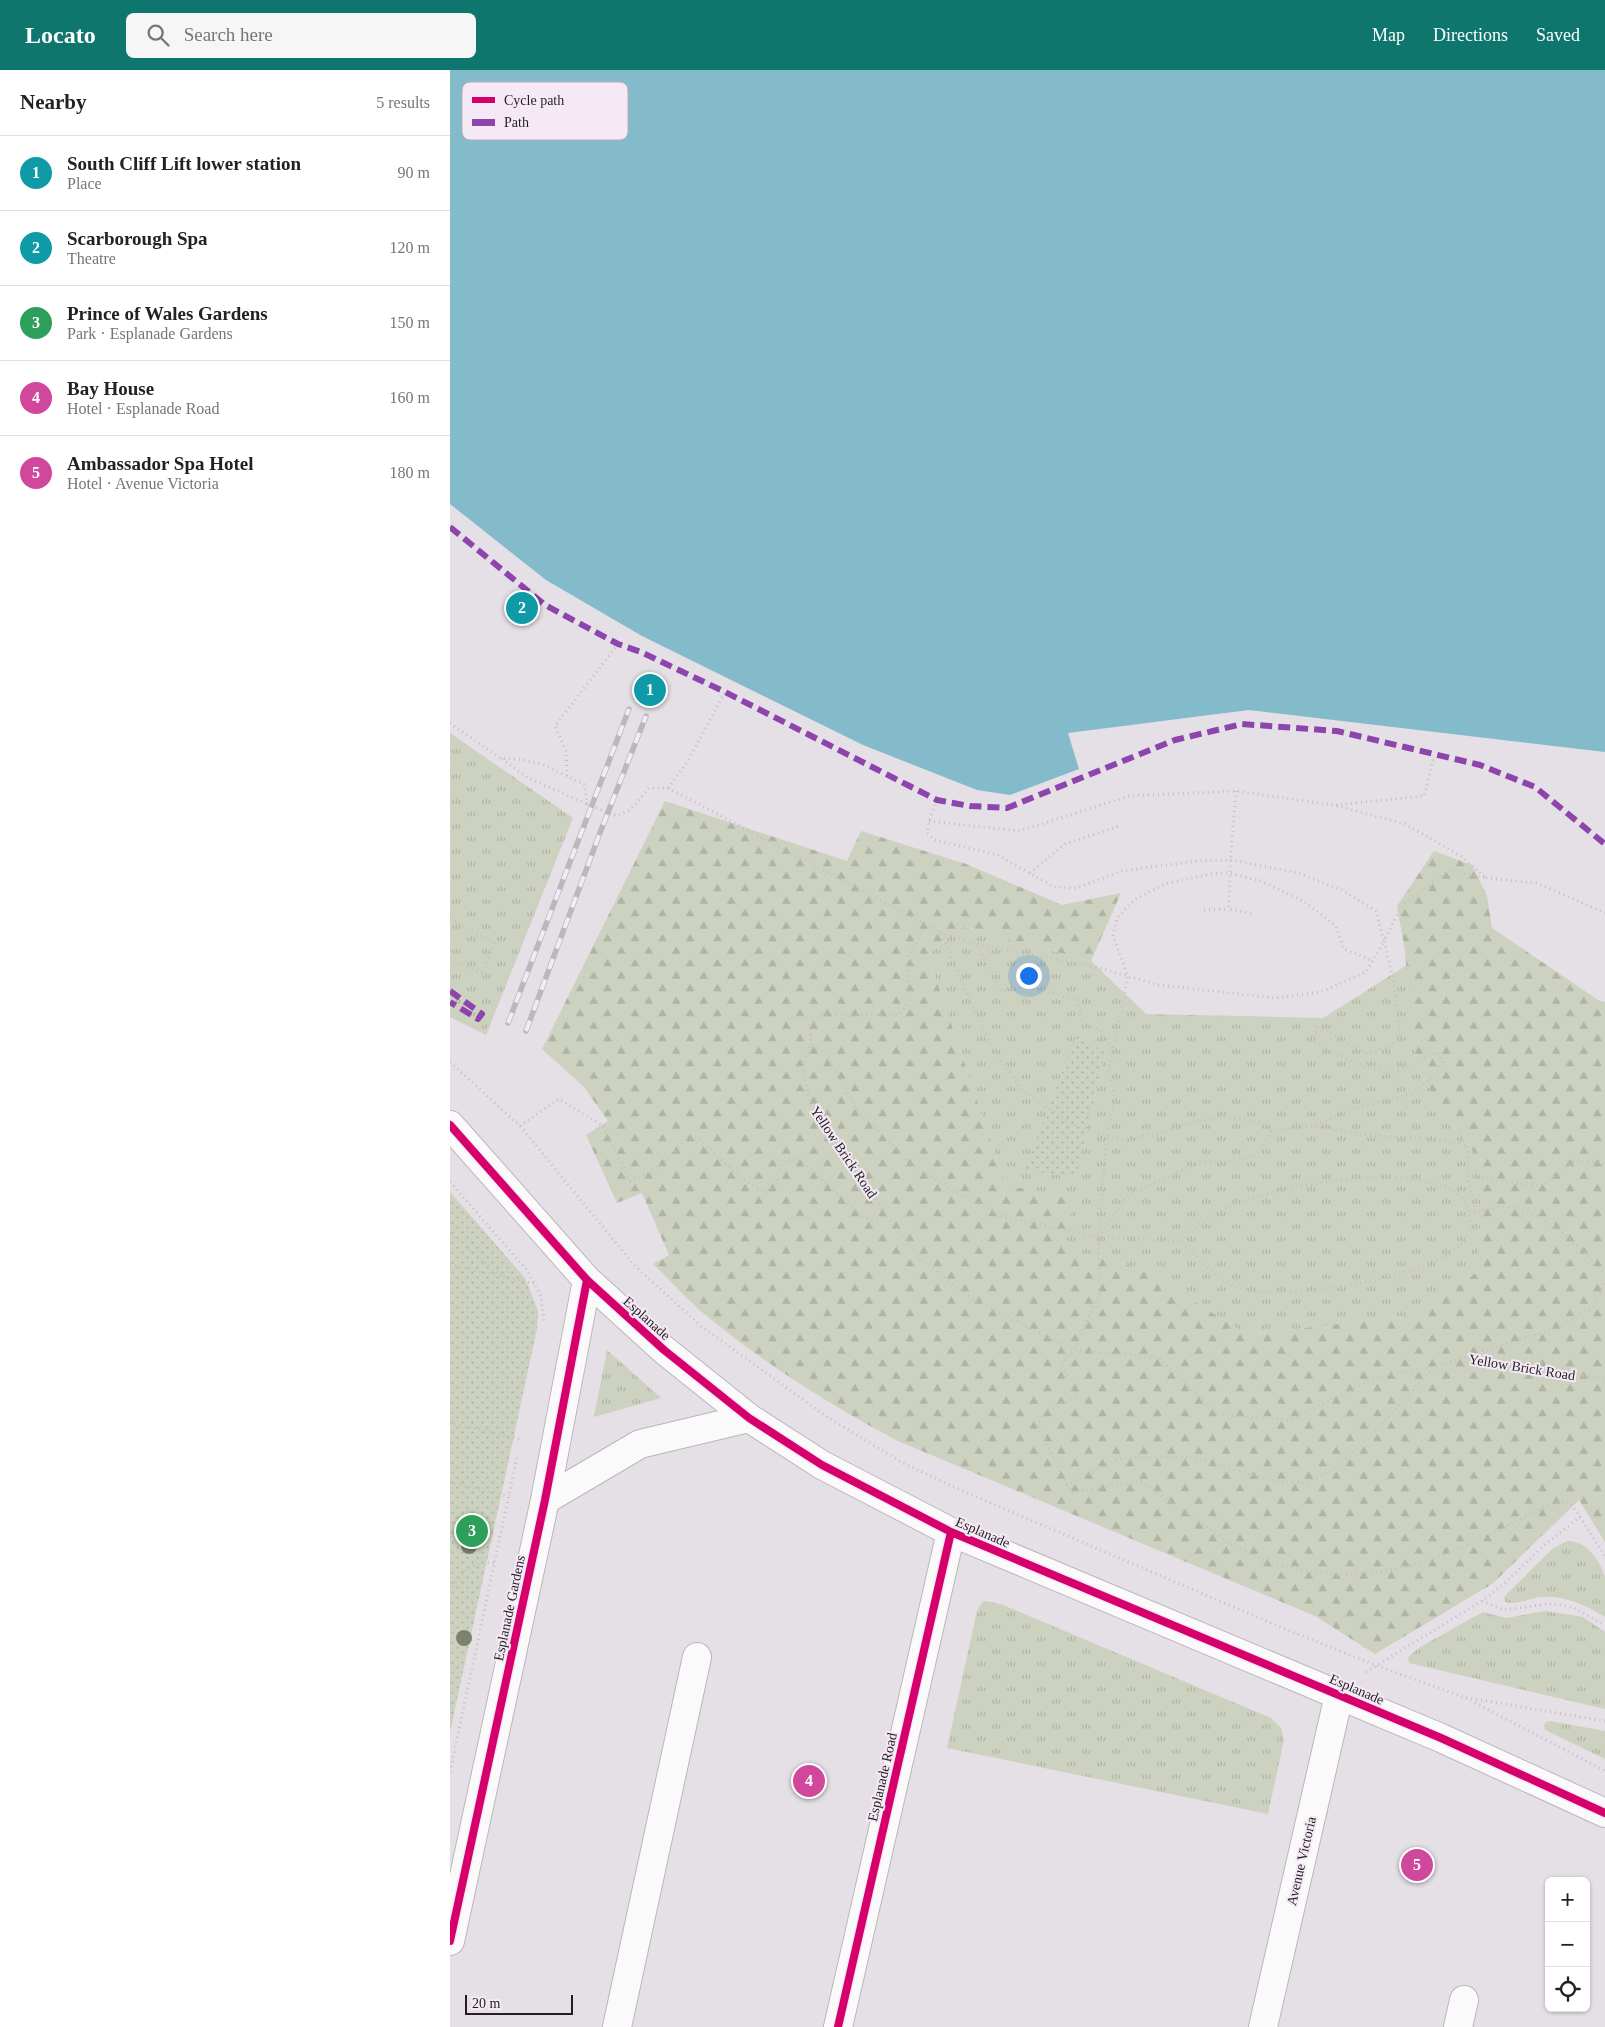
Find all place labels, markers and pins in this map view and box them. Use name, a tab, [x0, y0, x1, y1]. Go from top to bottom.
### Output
pin: 2	[506, 589, 538, 627]
pin: 1	[634, 671, 666, 709]
pin: 3	[456, 1512, 488, 1550]
pin: 4	[793, 1762, 825, 1800]
pin: 5	[1401, 1846, 1433, 1884]

